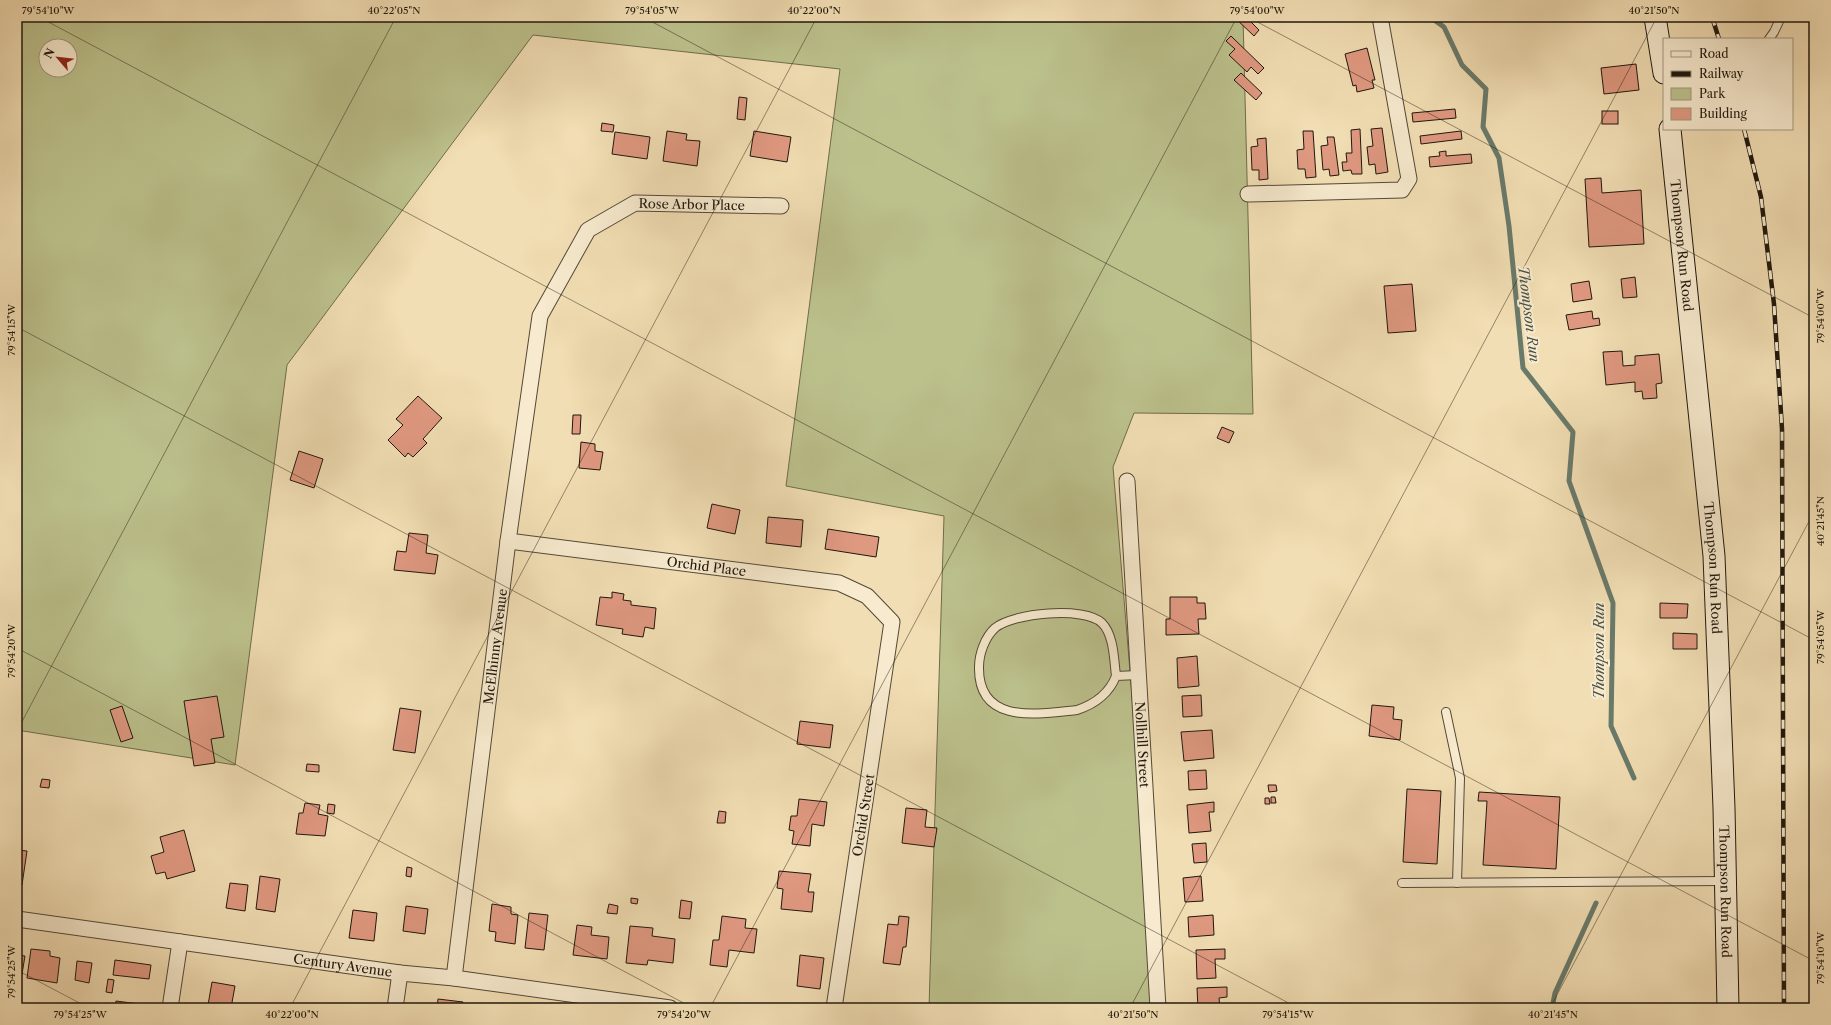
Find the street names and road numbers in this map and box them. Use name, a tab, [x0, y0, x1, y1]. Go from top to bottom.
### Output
street label: Thompson Run Road	[1667, 179, 1697, 312]
street label: Rose Arbor Place	[638, 195, 745, 213]
street label: Thompson Run Road	[1700, 501, 1725, 634]
street label: Orchid Place	[666, 553, 747, 579]
street label: McElhinny Avenue	[480, 588, 510, 705]
street label: Nollhill Street	[1132, 701, 1153, 789]
street label: Orchid Street	[849, 772, 877, 857]
street label: Thompson Run Road	[1716, 825, 1735, 958]
street label: Century Avenue	[292, 950, 393, 980]

